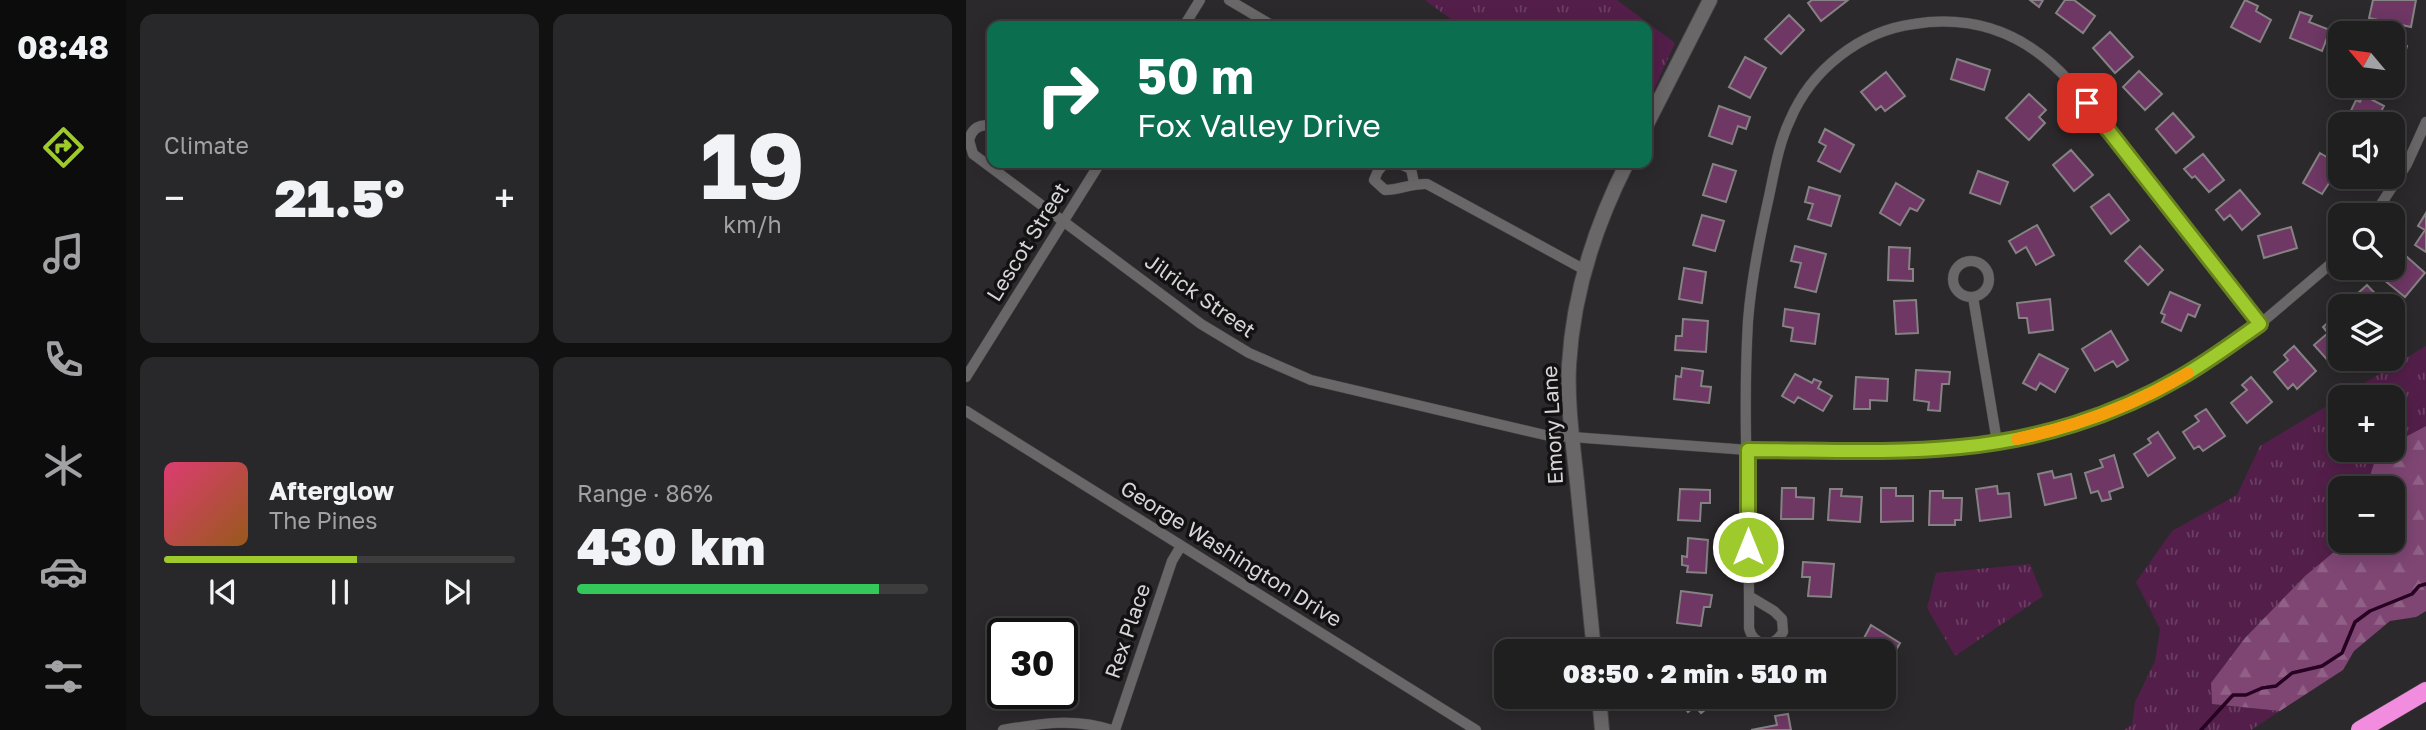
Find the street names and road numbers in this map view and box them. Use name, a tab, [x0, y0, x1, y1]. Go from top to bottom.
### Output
street label: Lescot Street	[980, 177, 1074, 306]
street label: Jilrick Street	[1140, 248, 1261, 343]
street label: Emory Lane	[1536, 365, 1568, 485]
street label: George Washington Drive	[1116, 474, 1347, 632]
street label: Rex Place	[1099, 580, 1155, 682]

